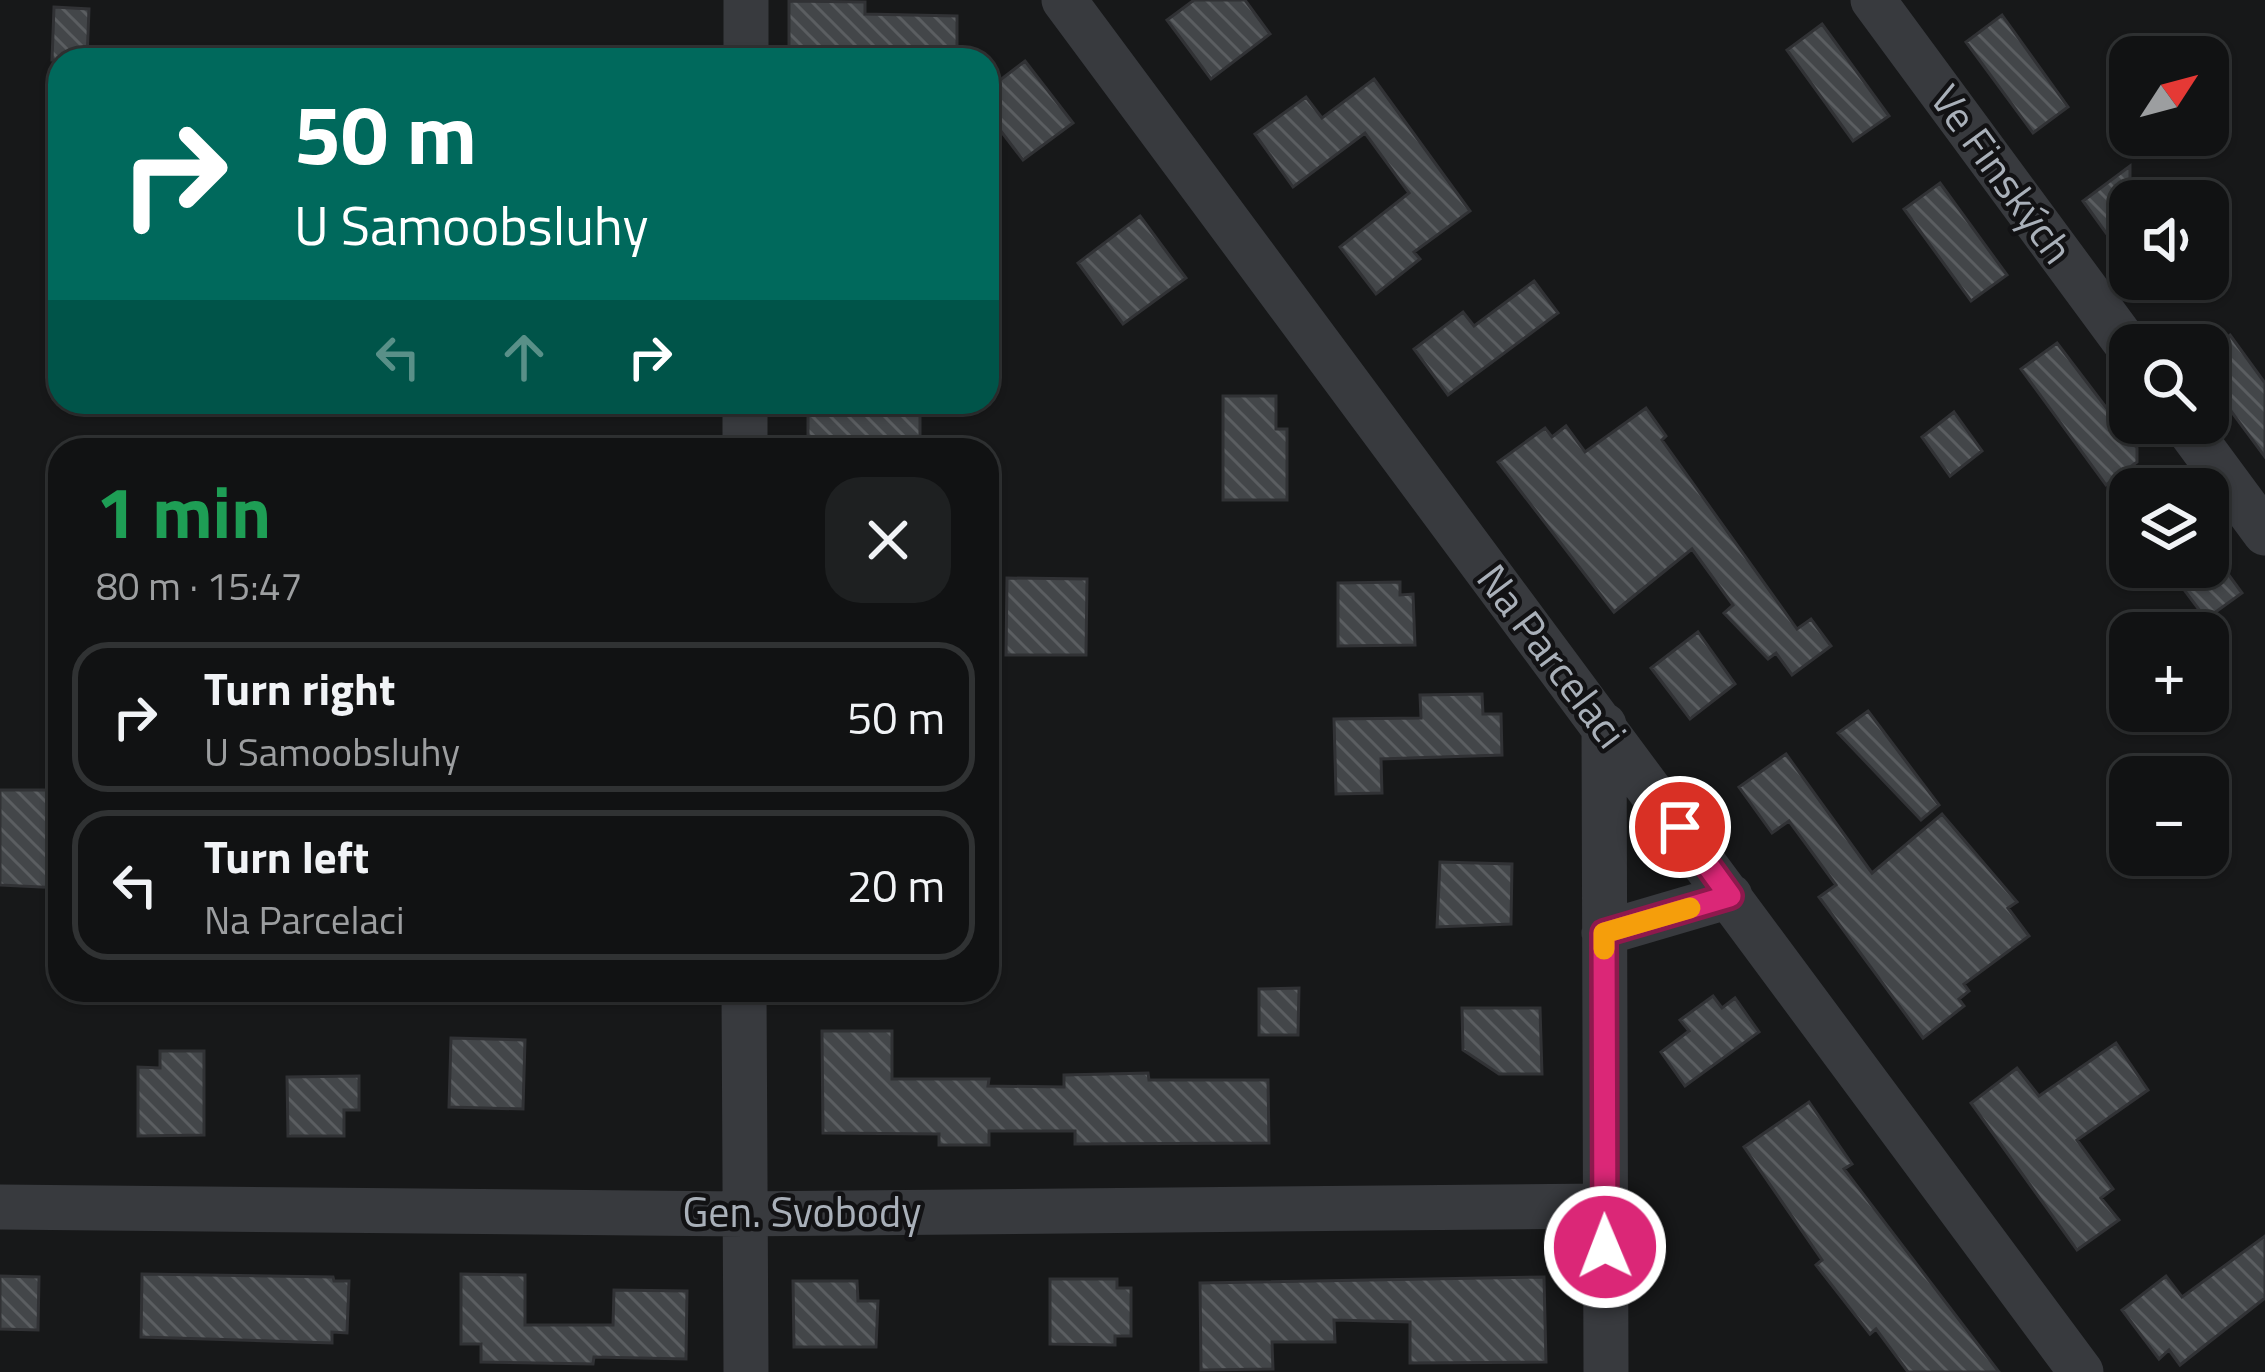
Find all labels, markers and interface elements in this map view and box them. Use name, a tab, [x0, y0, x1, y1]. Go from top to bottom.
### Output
north arrow	[2109, 36, 2229, 156]
map controls	[2109, 36, 2229, 876]
text: 50 m	[294, 69, 477, 197]
street label: Ve Finských	[1916, 71, 2090, 276]
icon: right	[96, 96, 252, 252]
button: sound	[2109, 180, 2229, 300]
text: U Samoobsluhy	[294, 184, 649, 266]
icon: left	[365, 324, 431, 390]
icon: ahead	[491, 324, 557, 390]
icon: right	[617, 324, 683, 390]
button: search	[2109, 324, 2229, 444]
text: 1 min	[96, 456, 271, 566]
button: layers	[2109, 468, 2229, 588]
button: close	[825, 477, 951, 603]
street label: Na Parcelaci	[1462, 550, 1643, 761]
text: 80 m · 15:47	[96, 556, 302, 615]
button: +	[2109, 612, 2229, 732]
text: Turn right	[204, 654, 395, 722]
text: 50 m	[847, 683, 945, 751]
icon: right	[102, 684, 168, 750]
text: U Samoobsluhy	[204, 722, 460, 781]
button: −	[2109, 756, 2229, 876]
pin	[1629, 776, 1731, 878]
icon: arrive	[1647, 794, 1713, 860]
text: Turn left	[204, 822, 369, 890]
text: 20 m	[847, 851, 945, 919]
icon: left	[102, 852, 168, 918]
text: Na Parcelaci	[204, 890, 405, 949]
street label: Gen. Svobody	[682, 1179, 922, 1243]
position arrow	[1542, 1184, 1668, 1310]

